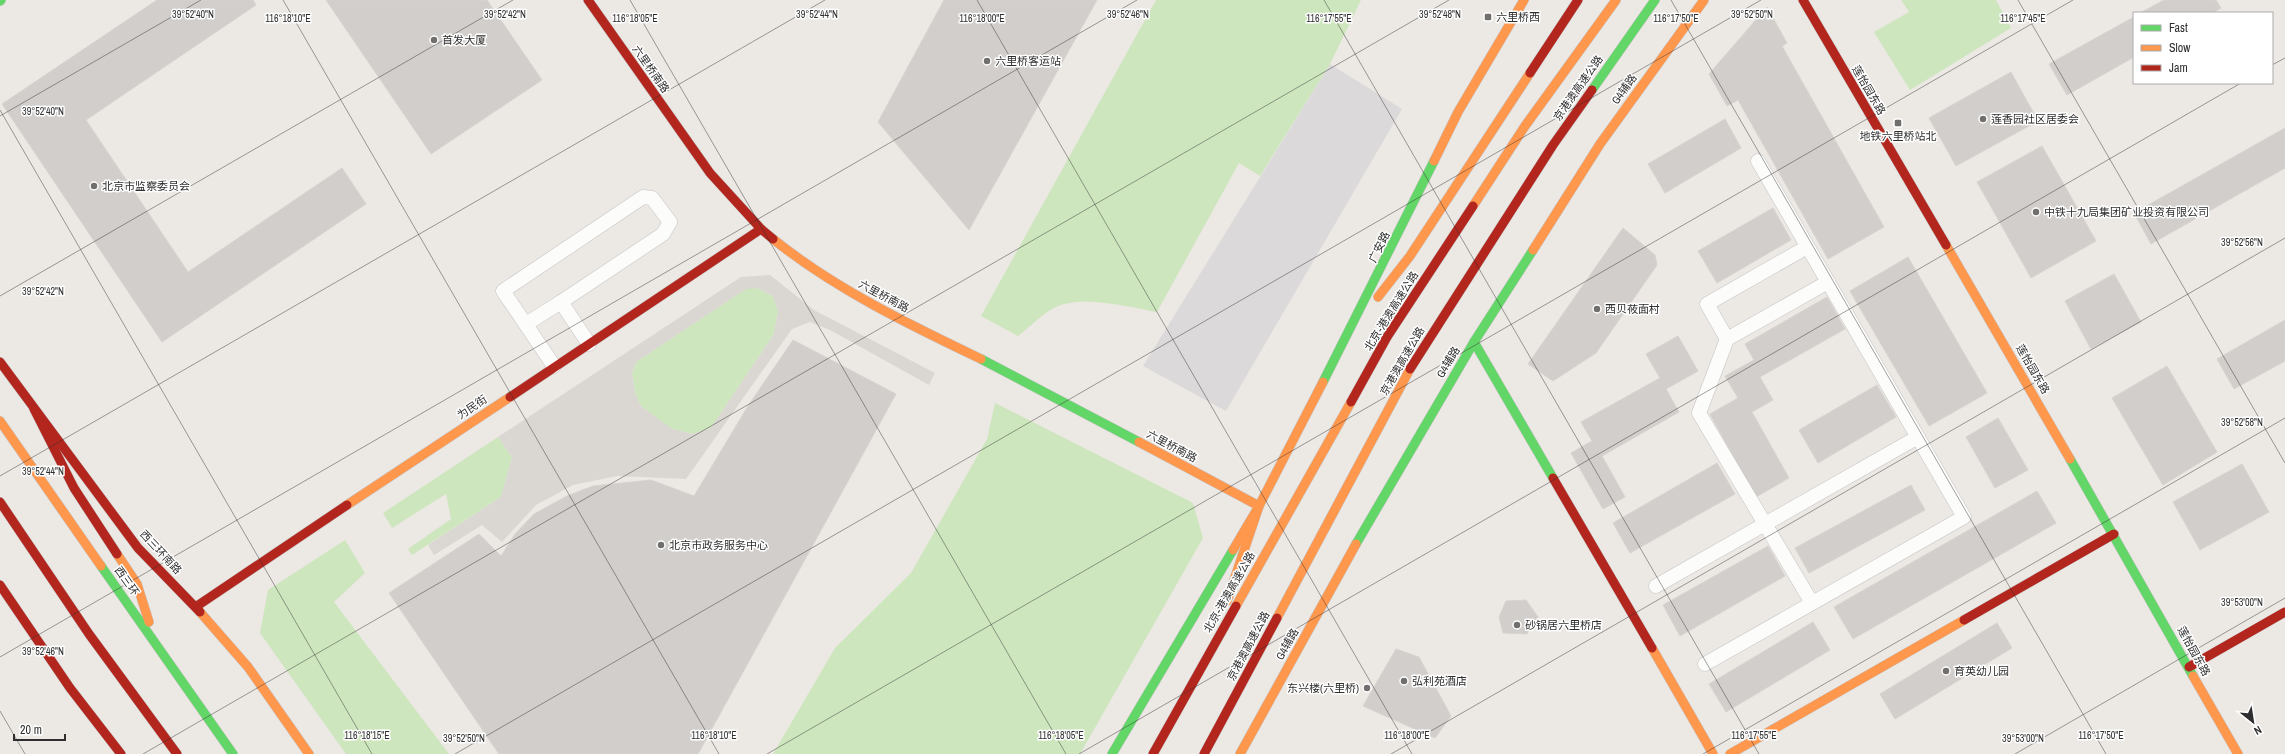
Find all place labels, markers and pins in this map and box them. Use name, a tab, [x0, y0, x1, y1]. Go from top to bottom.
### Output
place label: 六里桥西	[1496, 10, 1540, 24]
marker: 六里桥西	[1483, 12, 1493, 22]
place label: 首发大厦	[442, 33, 486, 47]
marker: 首发大厦	[429, 35, 439, 45]
place label: 六里桥客运站	[995, 54, 1061, 68]
marker: 六里桥客运站	[982, 56, 992, 66]
place label: 莲香园社区居委会	[1991, 112, 2079, 126]
marker: 莲香园社区居委会	[1978, 114, 1988, 124]
marker: 地铁六里桥站北	[1893, 118, 1903, 128]
place label: 地铁六里桥站北	[1860, 129, 1937, 143]
place label: 北京市监察委员会	[102, 179, 190, 193]
marker: 北京市监察委员会	[89, 181, 99, 191]
place label: 中铁十九局集团矿业投资有限公司	[2044, 205, 2209, 219]
marker: 中铁十九局集团矿业投资有限公司	[2031, 207, 2041, 217]
place label: 西贝莜面村	[1605, 302, 1660, 316]
marker: 西贝莜面村	[1592, 304, 1602, 314]
place label: 北京市政务服务中心	[669, 538, 768, 552]
marker: 北京市政务服务中心	[656, 540, 666, 550]
place label: 砂锅居六里桥店	[1525, 618, 1602, 632]
marker: 砂锅居六里桥店	[1512, 620, 1522, 630]
place label: 育英幼儿园	[1954, 664, 2009, 678]
marker: 育英幼儿园	[1941, 666, 1951, 676]
place label: 弘利苑酒店	[1412, 674, 1467, 688]
marker: 弘利苑酒店	[1399, 676, 1409, 686]
place label: 东兴楼(六里桥)	[1287, 681, 1359, 695]
marker: 东兴楼(六里桥)	[1362, 683, 1372, 693]

